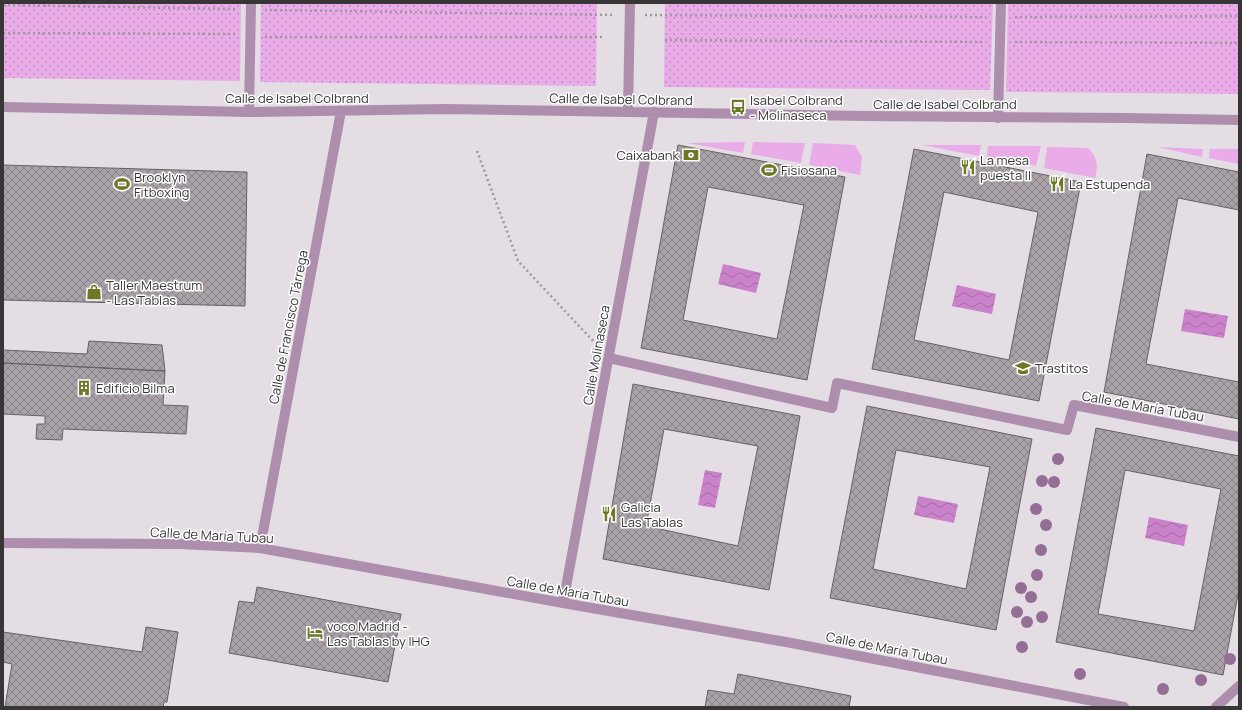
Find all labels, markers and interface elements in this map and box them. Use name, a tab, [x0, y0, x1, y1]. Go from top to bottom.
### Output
street label: Calle de Isabel Colbrand	[225, 89, 369, 107]
street label: Calle de Isabel Colbrand	[549, 89, 693, 109]
place label: Isabel Colbrand - Molinaseca	[750, 91, 843, 124]
street label: Calle de Isabel Colbrand	[873, 95, 1017, 113]
bus stop icon: Isabel Colbrand - Molinaseca	[729, 98, 747, 116]
place label: Caixabank	[617, 146, 680, 164]
bank icon: Caixabank	[682, 146, 700, 164]
place label: La mesa puesta II	[980, 151, 1031, 184]
restaurant icon: La mesa puesta II	[959, 158, 977, 176]
sports icon: Fisiosana	[760, 161, 778, 179]
place label: Fisiosana	[781, 161, 837, 179]
place label: Brooklyn Fitboxing	[134, 168, 189, 201]
sports icon: Brooklyn Fitboxing	[113, 175, 131, 193]
restaurant icon: La Estupenda	[1048, 175, 1066, 193]
place label: La Estupenda	[1069, 175, 1150, 193]
street label: Calle de Francisco Tárrega	[264, 248, 312, 406]
place label: Taller Maestrum - Las Tablas	[106, 276, 202, 309]
shop icon: Taller Maestrum - Las Tablas	[85, 283, 103, 301]
street label: Calle Molinaseca	[578, 304, 614, 406]
school or university icon: Trastitos	[1014, 359, 1032, 377]
place label: Trastitos	[1035, 359, 1088, 377]
building icon: Edificio Bilma	[75, 379, 93, 397]
place label: Edificio Bilma	[96, 379, 175, 397]
street label: Calle de María Tubau	[1080, 386, 1206, 426]
place label: Galicia Las Tablas	[621, 498, 683, 531]
restaurant icon: Galicia Las Tablas	[600, 505, 618, 523]
street label: Calle de María Tubau	[150, 523, 274, 547]
street label: Calle de María Tubau	[505, 571, 631, 611]
place label: voco Madrid - Las Tablas by IHG	[327, 617, 430, 650]
hotel icon: voco Madrid - Las Tablas by IHG	[306, 624, 324, 642]
street label: Calle de María Tubau	[824, 627, 950, 669]

